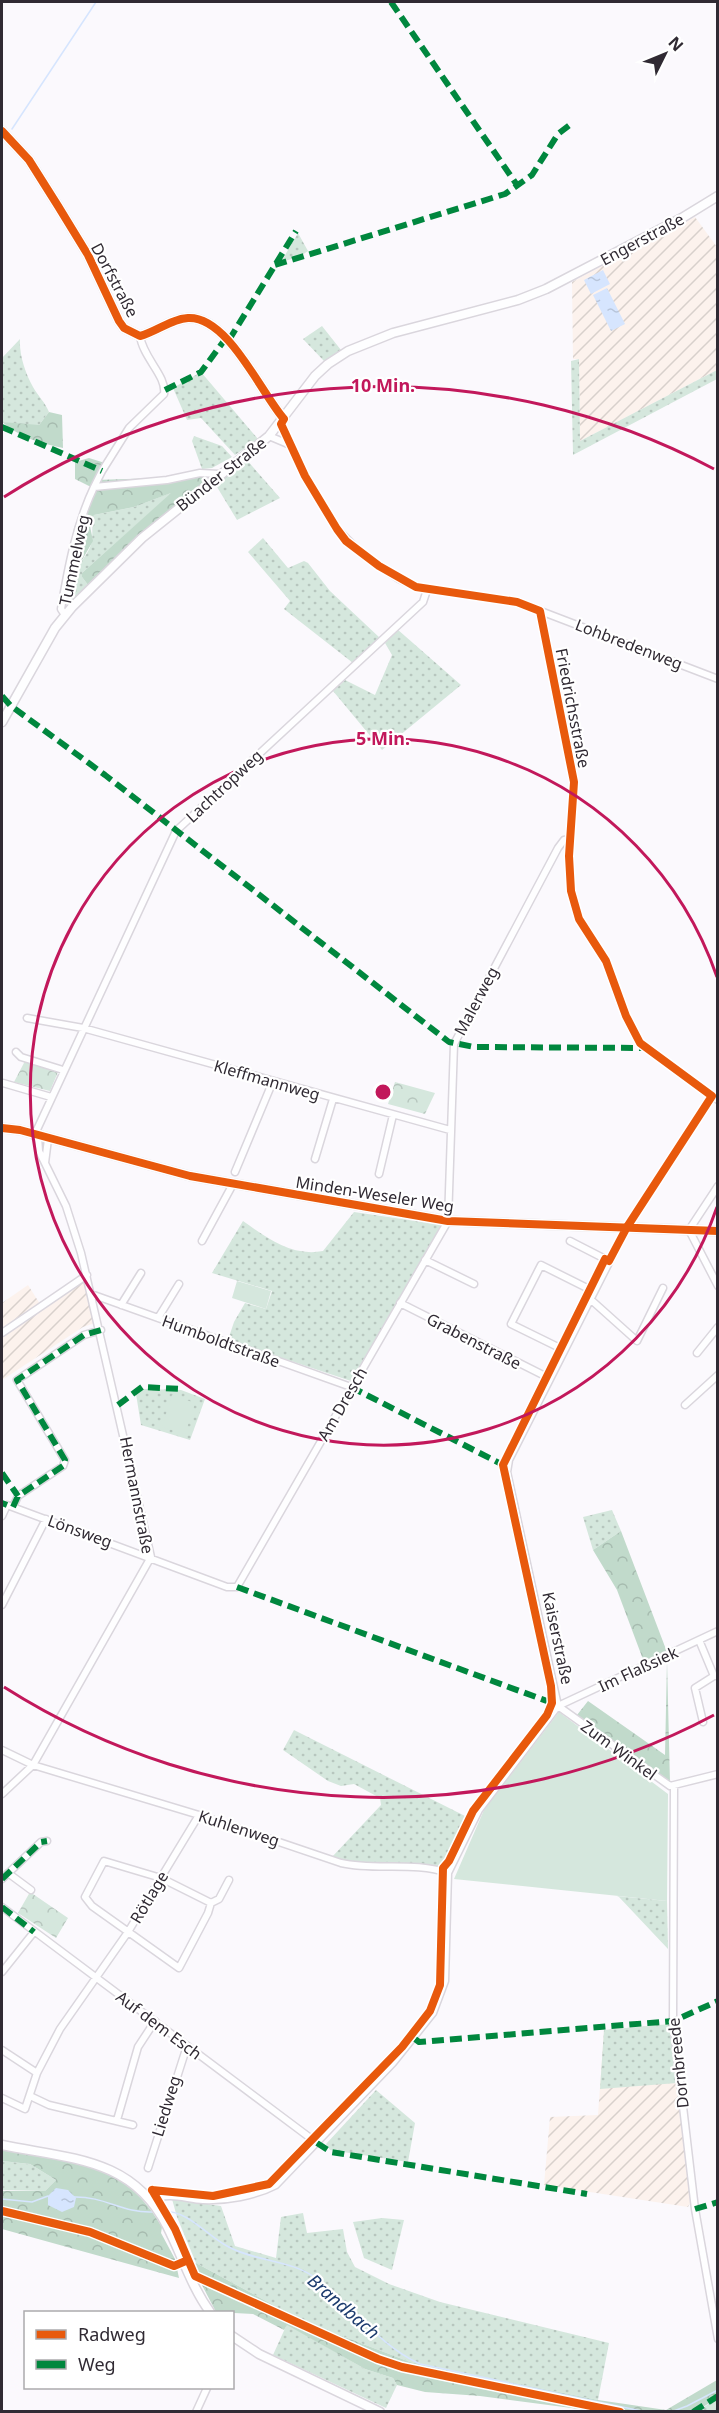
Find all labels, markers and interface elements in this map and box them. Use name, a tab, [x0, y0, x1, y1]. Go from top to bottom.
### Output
north arrow	[635, 24, 695, 84]
text: N	[663, 32, 688, 56]
street label: Engerstraße	[596, 208, 688, 270]
street label: Dorfstraße	[86, 239, 144, 321]
text: 10 Min.	[351, 373, 415, 397]
street label: Bünder Straße	[171, 432, 271, 516]
street label: Tummelweg	[54, 512, 94, 608]
street label: Lohbredenweg	[572, 613, 686, 675]
street label: Friedrichsstraße	[551, 646, 595, 770]
text: 5 Min.	[356, 726, 410, 750]
street label: Lachtropweg	[181, 745, 267, 827]
street label: Malerweg	[449, 963, 503, 1039]
street label: Kleffmannweg	[211, 1054, 323, 1106]
centre of rings	[373, 1082, 393, 1102]
street label: Minden-Weseler Weg	[294, 1171, 456, 1217]
street label: Grabenstraße	[423, 1308, 525, 1374]
street label: Humboldtstraße	[159, 1309, 283, 1373]
street label: Am Dresch	[312, 1363, 372, 1445]
street label: Hermannstraße	[115, 1434, 159, 1556]
street label: Lönsweg	[45, 1509, 115, 1553]
street label: Kaiserstraße	[537, 1590, 579, 1686]
street label: Im Flaßsiek	[595, 1641, 682, 1697]
street label: Zum Winkel	[577, 1715, 661, 1785]
street label: Kuhlenweg	[196, 1805, 282, 1851]
street label: Rötlage	[125, 1867, 173, 1927]
street label: Auf dem Esch	[112, 1986, 206, 2064]
street label: Dornbreede	[662, 2017, 694, 2109]
street label: Liedweg	[146, 2073, 186, 2139]
water label: Brandbach	[303, 2268, 385, 2344]
legend	[24, 2311, 234, 2389]
text: Radweg	[78, 2322, 146, 2346]
text: Weg	[78, 2352, 116, 2376]

